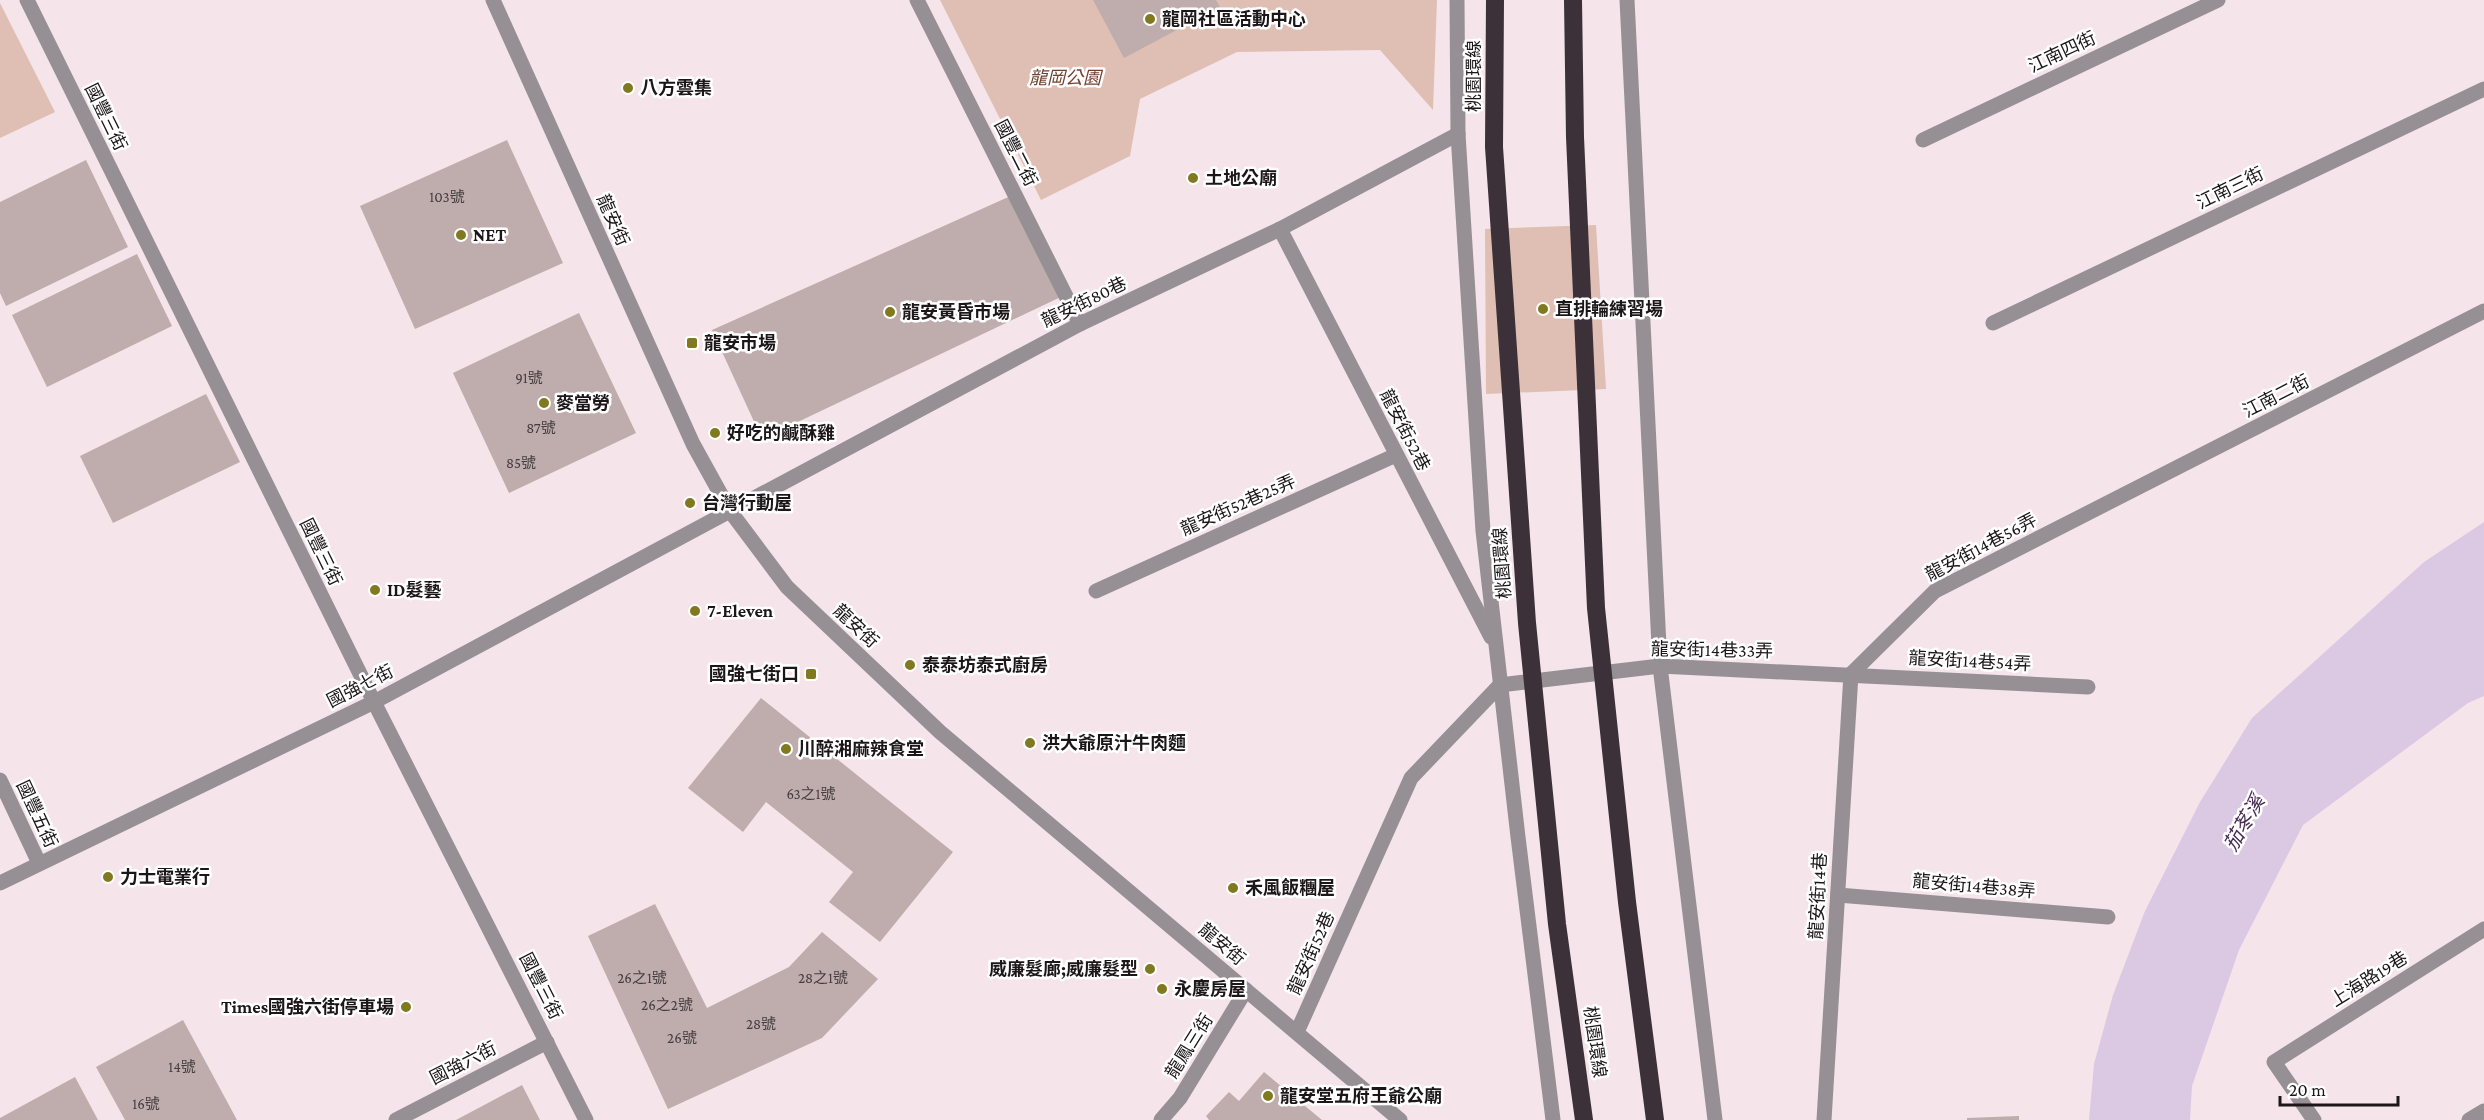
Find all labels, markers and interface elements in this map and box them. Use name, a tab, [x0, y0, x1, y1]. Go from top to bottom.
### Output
place label: 龍岡社區活動中心	[1162, 9, 1306, 29]
marker: 龍岡社區活動中心	[1143, 12, 1157, 26]
street label: 江南四街	[2025, 28, 2099, 76]
street label: 桃園環線	[1464, 40, 1484, 112]
park label: 龍岡公園	[1029, 68, 1104, 88]
place label: 八方雲集	[640, 78, 712, 98]
street label: 國豐三街	[81, 80, 131, 154]
marker: 八方雲集	[621, 81, 635, 95]
street label: 國豐二街	[991, 116, 1041, 190]
street label: 江南三街	[2193, 163, 2267, 213]
place label: 土地公廟	[1205, 168, 1277, 188]
marker: 土地公廟	[1186, 171, 1200, 185]
house number: 103號	[429, 189, 465, 205]
street label: 龍安街	[593, 191, 633, 249]
place label: NET	[473, 225, 506, 245]
marker: NET	[454, 228, 468, 242]
street label: 龍安街80巷	[1038, 273, 1130, 331]
place label: 直排輪練習場	[1555, 299, 1663, 319]
place label: 龍安黃昏市場	[902, 302, 1010, 322]
marker: 直排輪練習場	[1536, 302, 1550, 316]
marker: 龍安黃昏市場	[883, 305, 897, 319]
place label: 龍安市場	[704, 333, 776, 353]
marker: 龍安市場	[685, 336, 699, 350]
house number: 91號	[515, 370, 543, 386]
street label: 江南二街	[2239, 371, 2313, 421]
street label: 龍安街52巷	[1376, 386, 1434, 474]
place label: 麥當勞	[556, 393, 610, 413]
marker: 麥當勞	[537, 396, 551, 410]
house number: 87號	[526, 420, 556, 436]
place label: 好吃的鹹酥雞	[727, 423, 835, 443]
marker: 好吃的鹹酥雞	[708, 426, 722, 440]
house number: 85號	[506, 455, 536, 471]
street label: 龍安街52巷25弄	[1177, 471, 1299, 539]
place label: 台灣行動屋	[702, 492, 792, 513]
marker: 台灣行動屋	[683, 496, 697, 510]
street label: 龍安街14巷56弄	[1922, 509, 2040, 585]
street label: 國豐三街	[296, 515, 346, 589]
street label: 桃園環線	[1490, 526, 1514, 600]
place label: ID髮藝	[387, 580, 442, 600]
marker: ID髮藝	[368, 583, 382, 597]
street label: 龍安街	[829, 600, 883, 652]
place label: 7-Eleven	[707, 601, 774, 621]
marker: 7-Eleven	[688, 604, 702, 618]
street label: 龍安街14巷33弄	[1651, 639, 1773, 661]
street label: 龍安街14巷54弄	[1908, 648, 2032, 674]
place label: 泰泰坊泰式廚房	[922, 655, 1048, 675]
marker: 泰泰坊泰式廚房	[903, 658, 917, 672]
street label: 國強七街	[323, 661, 397, 711]
place label: 國強七街口	[709, 664, 799, 684]
marker: 國強七街口	[804, 667, 818, 681]
place label: 洪大爺原汁牛肉麵	[1042, 733, 1186, 753]
marker: 洪大爺原汁牛肉麵	[1023, 736, 1037, 750]
place label: 川醉湘麻辣食堂	[798, 739, 924, 759]
marker: 川醉湘麻辣食堂	[779, 742, 793, 756]
street label: 國豐五街	[13, 777, 61, 851]
house number: 63之1號	[786, 786, 836, 802]
water label: 茄苳溪	[2219, 789, 2270, 854]
street label: 龍安街14巷	[1806, 852, 1830, 940]
place label: 力士電業行	[120, 866, 210, 887]
marker: 力士電業行	[101, 870, 115, 884]
street label: 龍安街14巷38弄	[1912, 871, 2036, 901]
place label: 禾風飯糰屋	[1245, 877, 1335, 898]
marker: 禾風飯糰屋	[1226, 881, 1240, 895]
street label: 龍安街52巷	[1284, 908, 1338, 998]
street label: 龍安街	[1195, 919, 1249, 969]
street label: 上海路19巷	[2327, 947, 2411, 1011]
street label: 國豐三街	[516, 949, 566, 1023]
place label: 威廉髮廊;威廉髮型	[989, 959, 1138, 980]
marker: 威廉髮廊;威廉髮型	[1143, 962, 1157, 976]
house number: 26之1號	[617, 970, 667, 986]
house number: 28之1號	[798, 970, 848, 986]
place label: 永慶房屋	[1174, 978, 1246, 999]
marker: 永慶房屋	[1155, 982, 1169, 996]
place label: Times國強六街停車場	[221, 997, 394, 1017]
house number: 26之2號	[641, 997, 693, 1013]
marker: Times國強六街停車場	[399, 1000, 413, 1014]
street label: 桃園環線	[1580, 1005, 1610, 1079]
street label: 龍鳳三街	[1161, 1010, 1217, 1082]
house number: 28號	[746, 1016, 776, 1032]
house number: 26號	[667, 1030, 697, 1046]
street label: 國強六街	[426, 1038, 500, 1088]
house number: 14號	[168, 1059, 196, 1075]
scale bar	[2280, 1069, 2398, 1107]
text: 20 m	[2289, 1080, 2326, 1100]
place label: 龍安堂五府王爺公廟	[1280, 1086, 1442, 1106]
marker: 龍安堂五府王爺公廟	[1261, 1089, 1275, 1103]
house number: 16號	[132, 1096, 160, 1112]

